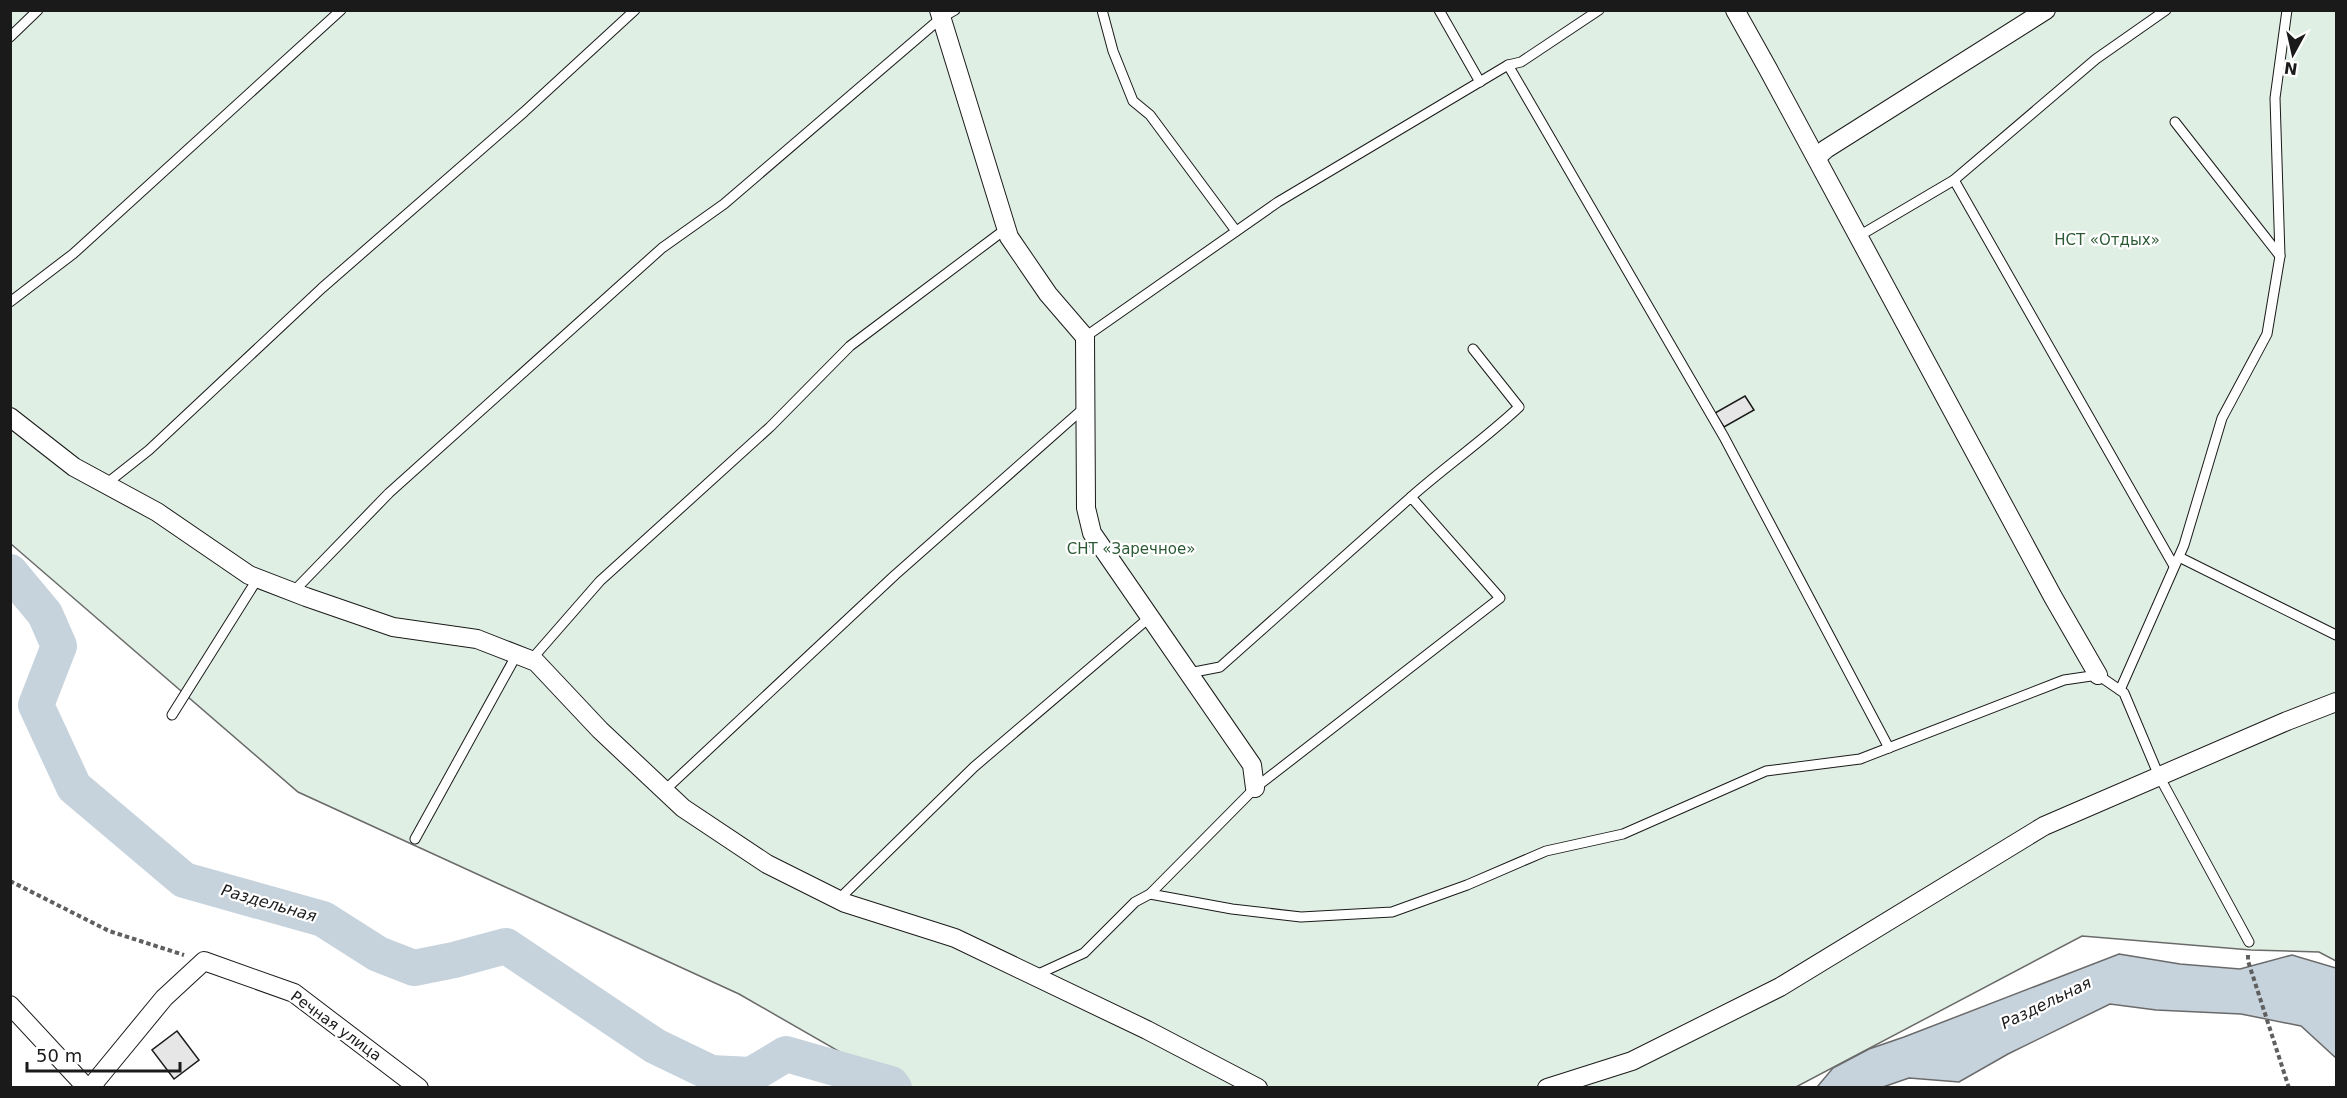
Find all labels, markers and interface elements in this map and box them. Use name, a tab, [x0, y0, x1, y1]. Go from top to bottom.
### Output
north arrow	[2263, 24, 2323, 84]
text: N	[2283, 58, 2299, 79]
park label: НСТ «Отдых»	[2054, 231, 2160, 249]
park label: СНТ «Заречное»	[1067, 540, 1195, 558]
water label: Раздельная	[219, 880, 319, 926]
water label: Раздельная	[1998, 973, 2095, 1033]
street label: Речная улица	[287, 987, 385, 1065]
scale bar	[27, 1035, 180, 1073]
text: 50 m	[36, 1045, 82, 1066]

